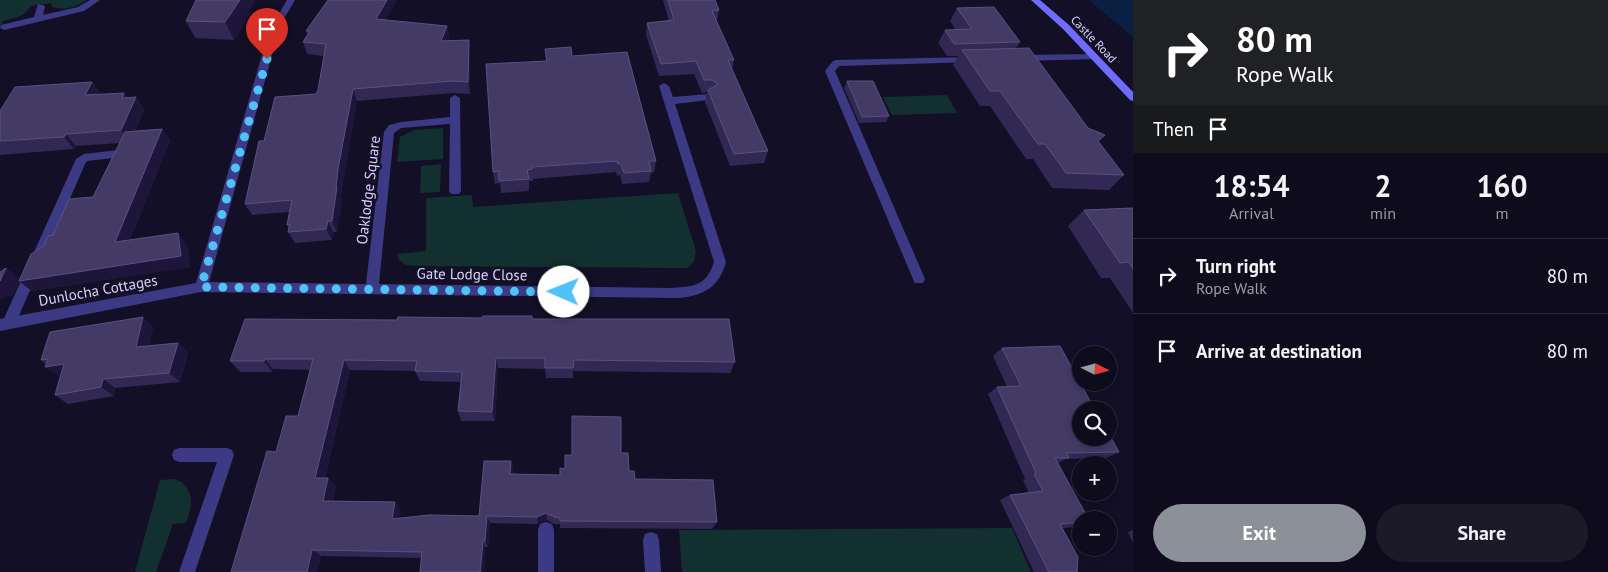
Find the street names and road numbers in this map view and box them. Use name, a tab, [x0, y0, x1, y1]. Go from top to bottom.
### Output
street label: Castle Road	[1068, 12, 1120, 66]
street label: Oaklodge Square	[352, 135, 384, 245]
street label: Gate Lodge Close	[416, 264, 528, 284]
street label: Dunlocha Cottages	[37, 270, 159, 310]

